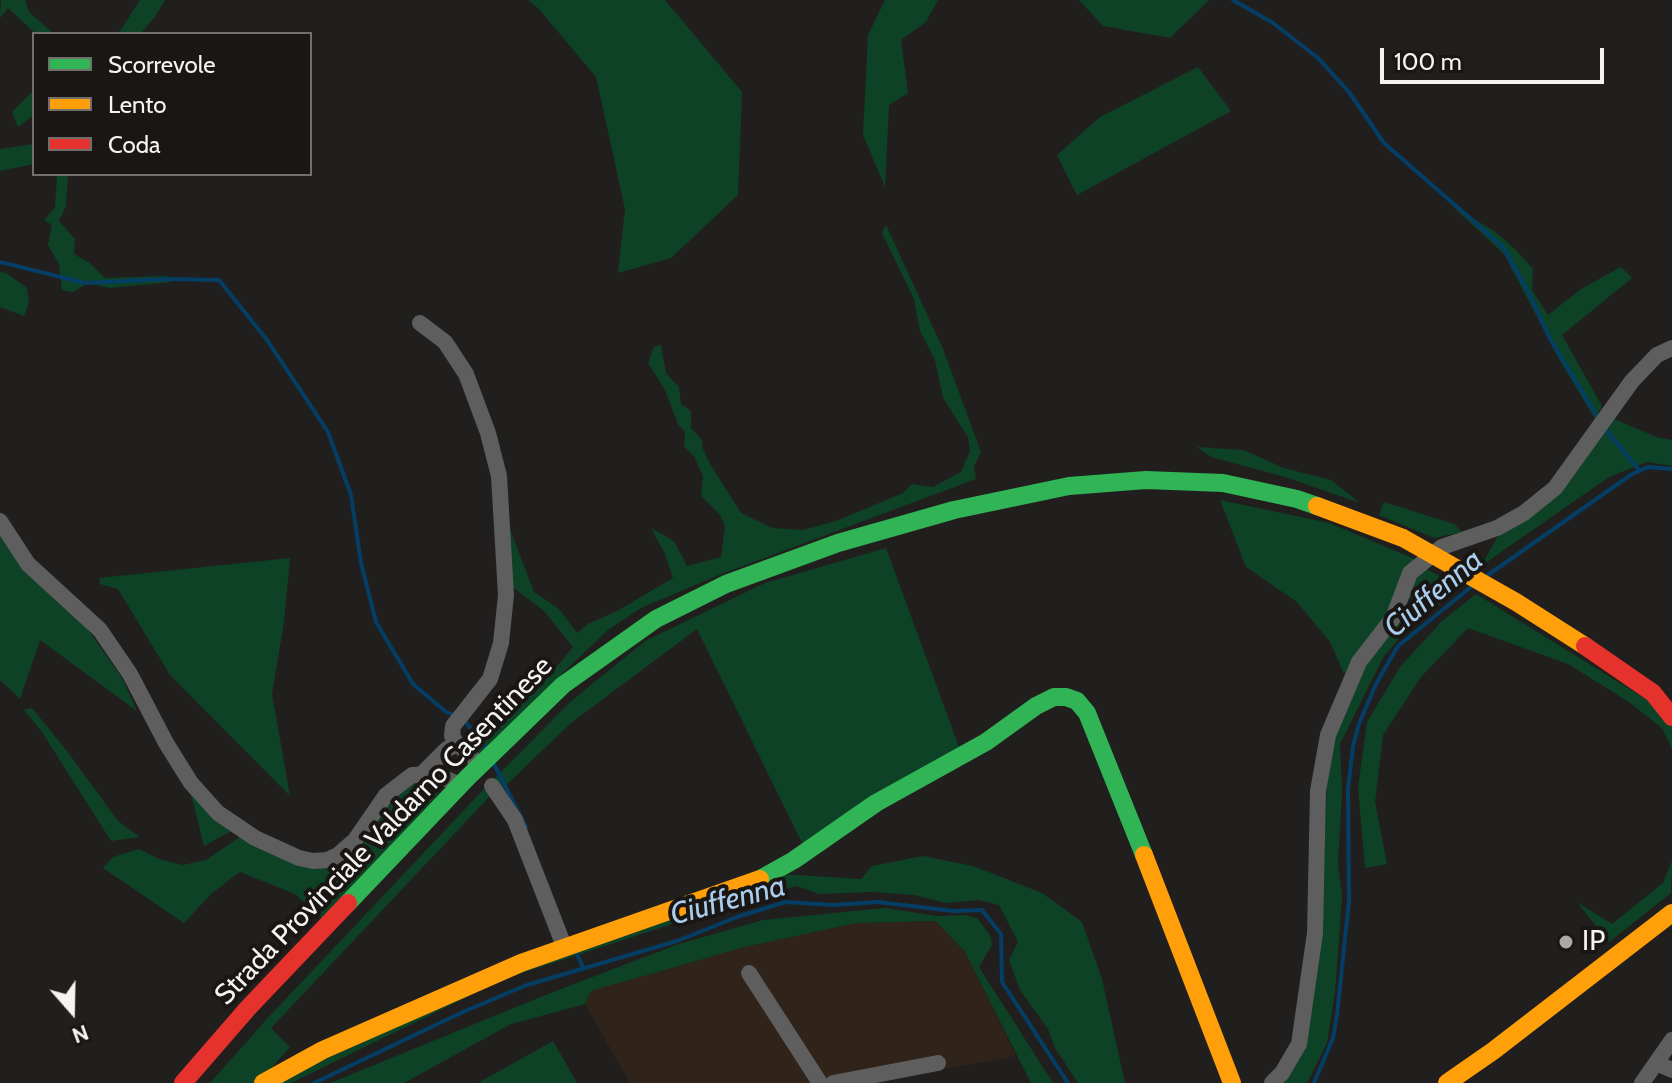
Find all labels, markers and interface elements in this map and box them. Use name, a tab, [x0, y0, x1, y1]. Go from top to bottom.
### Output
legend	[32, 32, 312, 176]
scale bar	[1384, 32, 1608, 82]
text: 100 m	[1394, 47, 1462, 76]
text: Scorrevole	[108, 50, 216, 79]
text: Lento	[108, 90, 167, 119]
text: Coda	[108, 130, 161, 159]
water label: Ciuffenna	[1377, 542, 1491, 646]
street label: Strada Provinciale Valdarno Casentinese	[208, 650, 560, 1012]
water label: Ciuffenna	[666, 868, 790, 934]
place label: IP	[1582, 925, 1605, 959]
marker: IP	[1557, 933, 1575, 951]
north arrow	[32, 971, 112, 1051]
text: N	[68, 1019, 92, 1049]

